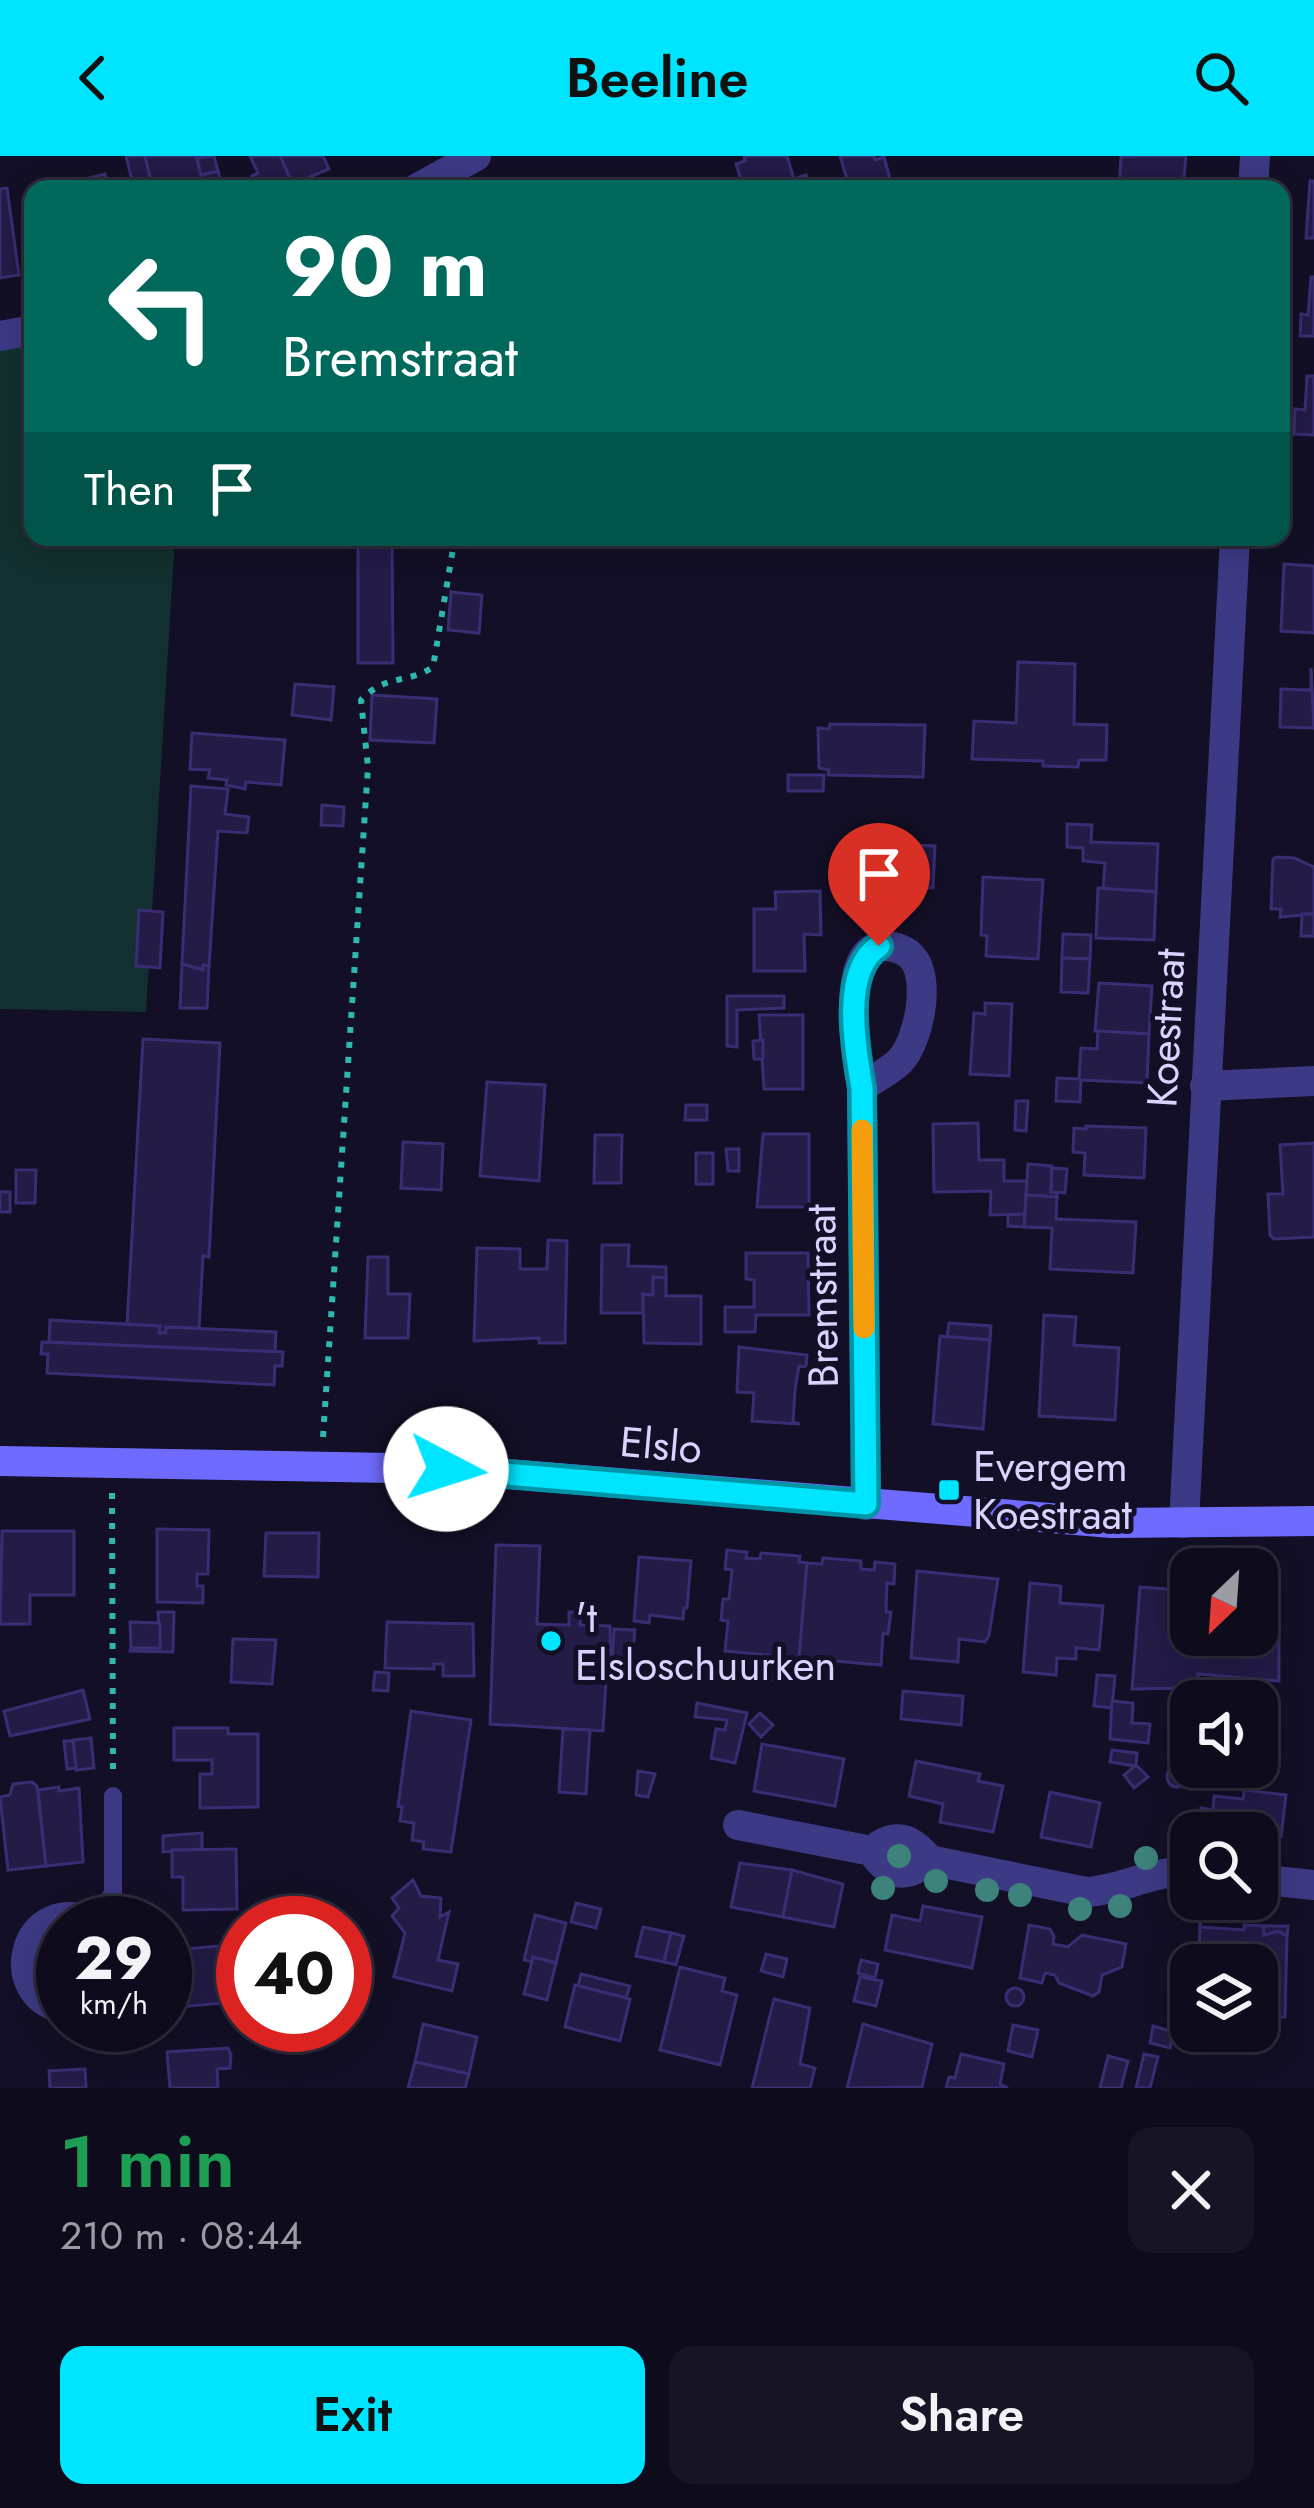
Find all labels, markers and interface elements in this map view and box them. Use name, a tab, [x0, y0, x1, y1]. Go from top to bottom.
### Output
text: Beeline	[566, 39, 748, 117]
icon: back	[60, 45, 126, 111]
icon: search	[1188, 45, 1254, 111]
text: 90 m	[282, 206, 488, 328]
icon: left	[84, 228, 240, 384]
text: Bremstraat	[282, 318, 518, 396]
icon: arrive	[199, 456, 265, 522]
text: Then	[84, 457, 175, 522]
pin	[828, 823, 930, 946]
icon: arrive	[846, 841, 912, 907]
street label: Koestraat	[1131, 947, 1201, 1109]
street label: Bremstraat	[790, 1204, 854, 1388]
position arrow	[383, 1406, 509, 1532]
street label: Elslo	[617, 1411, 705, 1479]
place label: Evergem Koestraat	[973, 1436, 1132, 1545]
marker: Evergem Koestraat	[936, 1477, 962, 1503]
north arrow	[1170, 1548, 1278, 1656]
map controls	[1170, 1548, 1278, 2052]
place label: 't Elsloschuurken	[575, 1587, 836, 1696]
marker: 't Elsloschuurken	[538, 1628, 564, 1654]
button: sound	[1170, 1680, 1278, 1788]
button: search	[1170, 1812, 1278, 1920]
speed limit sign: 40	[216, 1896, 372, 2052]
text: 29	[74, 1915, 154, 2002]
button: layers	[1170, 1944, 1278, 2052]
text: km/h	[80, 1982, 148, 2025]
text: 1 min	[60, 2110, 235, 2214]
button: close	[1128, 2127, 1254, 2253]
text: 210 m · 08:44	[60, 2207, 302, 2264]
button: Exit	[60, 2346, 645, 2484]
button: Share	[669, 2346, 1254, 2484]

